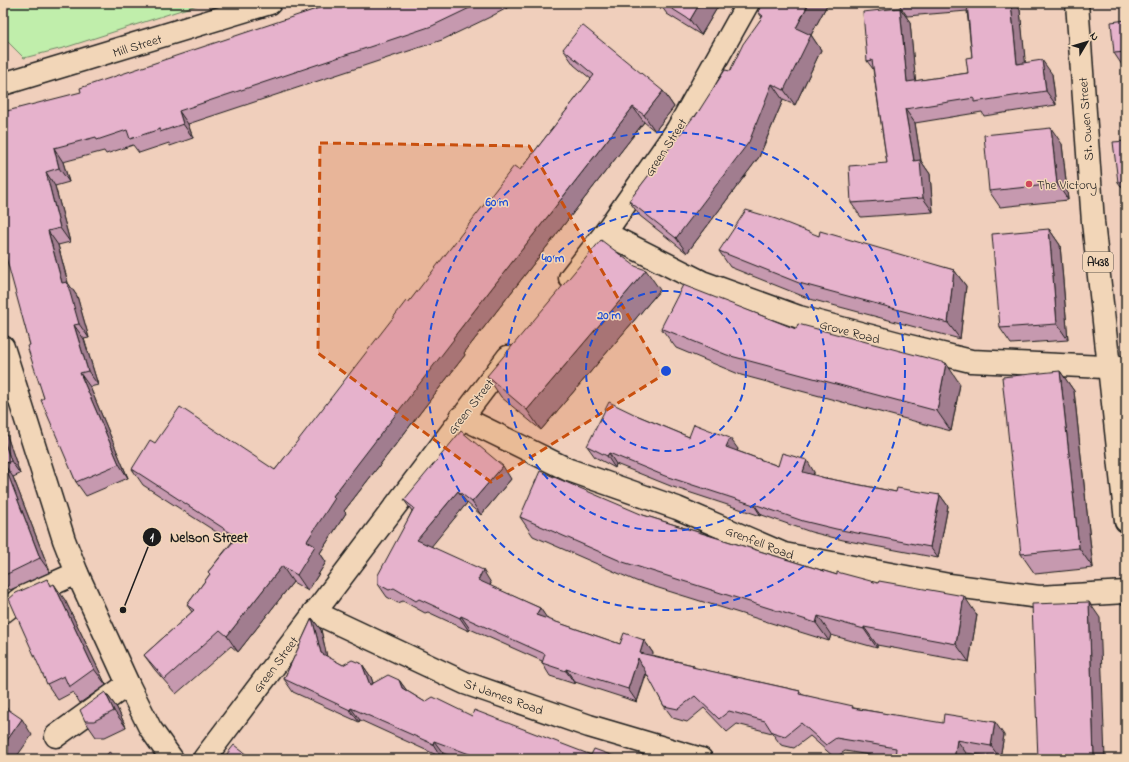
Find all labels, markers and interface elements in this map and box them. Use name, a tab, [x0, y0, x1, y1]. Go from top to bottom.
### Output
north arrow	[1067, 22, 1107, 62]
text: N	[1085, 29, 1103, 44]
street label: Mill Street	[110, 30, 165, 63]
street label: St. Owen Street	[1074, 76, 1099, 161]
street label: Green Street	[640, 114, 693, 181]
place label: The Victory	[1037, 176, 1097, 196]
marker: The Victory	[1024, 179, 1034, 189]
text: 60 m	[485, 194, 509, 212]
text: 40 m	[541, 250, 565, 268]
road number: A438	[1083, 252, 1113, 272]
text: 20 m	[596, 307, 621, 325]
street label: Grove Road	[817, 315, 883, 350]
centre of rings	[659, 364, 673, 378]
street label: Green Street	[443, 374, 499, 439]
street label: Grenfell Road	[722, 522, 797, 565]
callout: Nelson Street	[142, 524, 256, 550]
text: Nelson Street	[170, 528, 248, 549]
text: 1	[150, 529, 154, 547]
street label: Green Street	[249, 632, 304, 697]
street label: St James Road	[461, 674, 547, 721]

